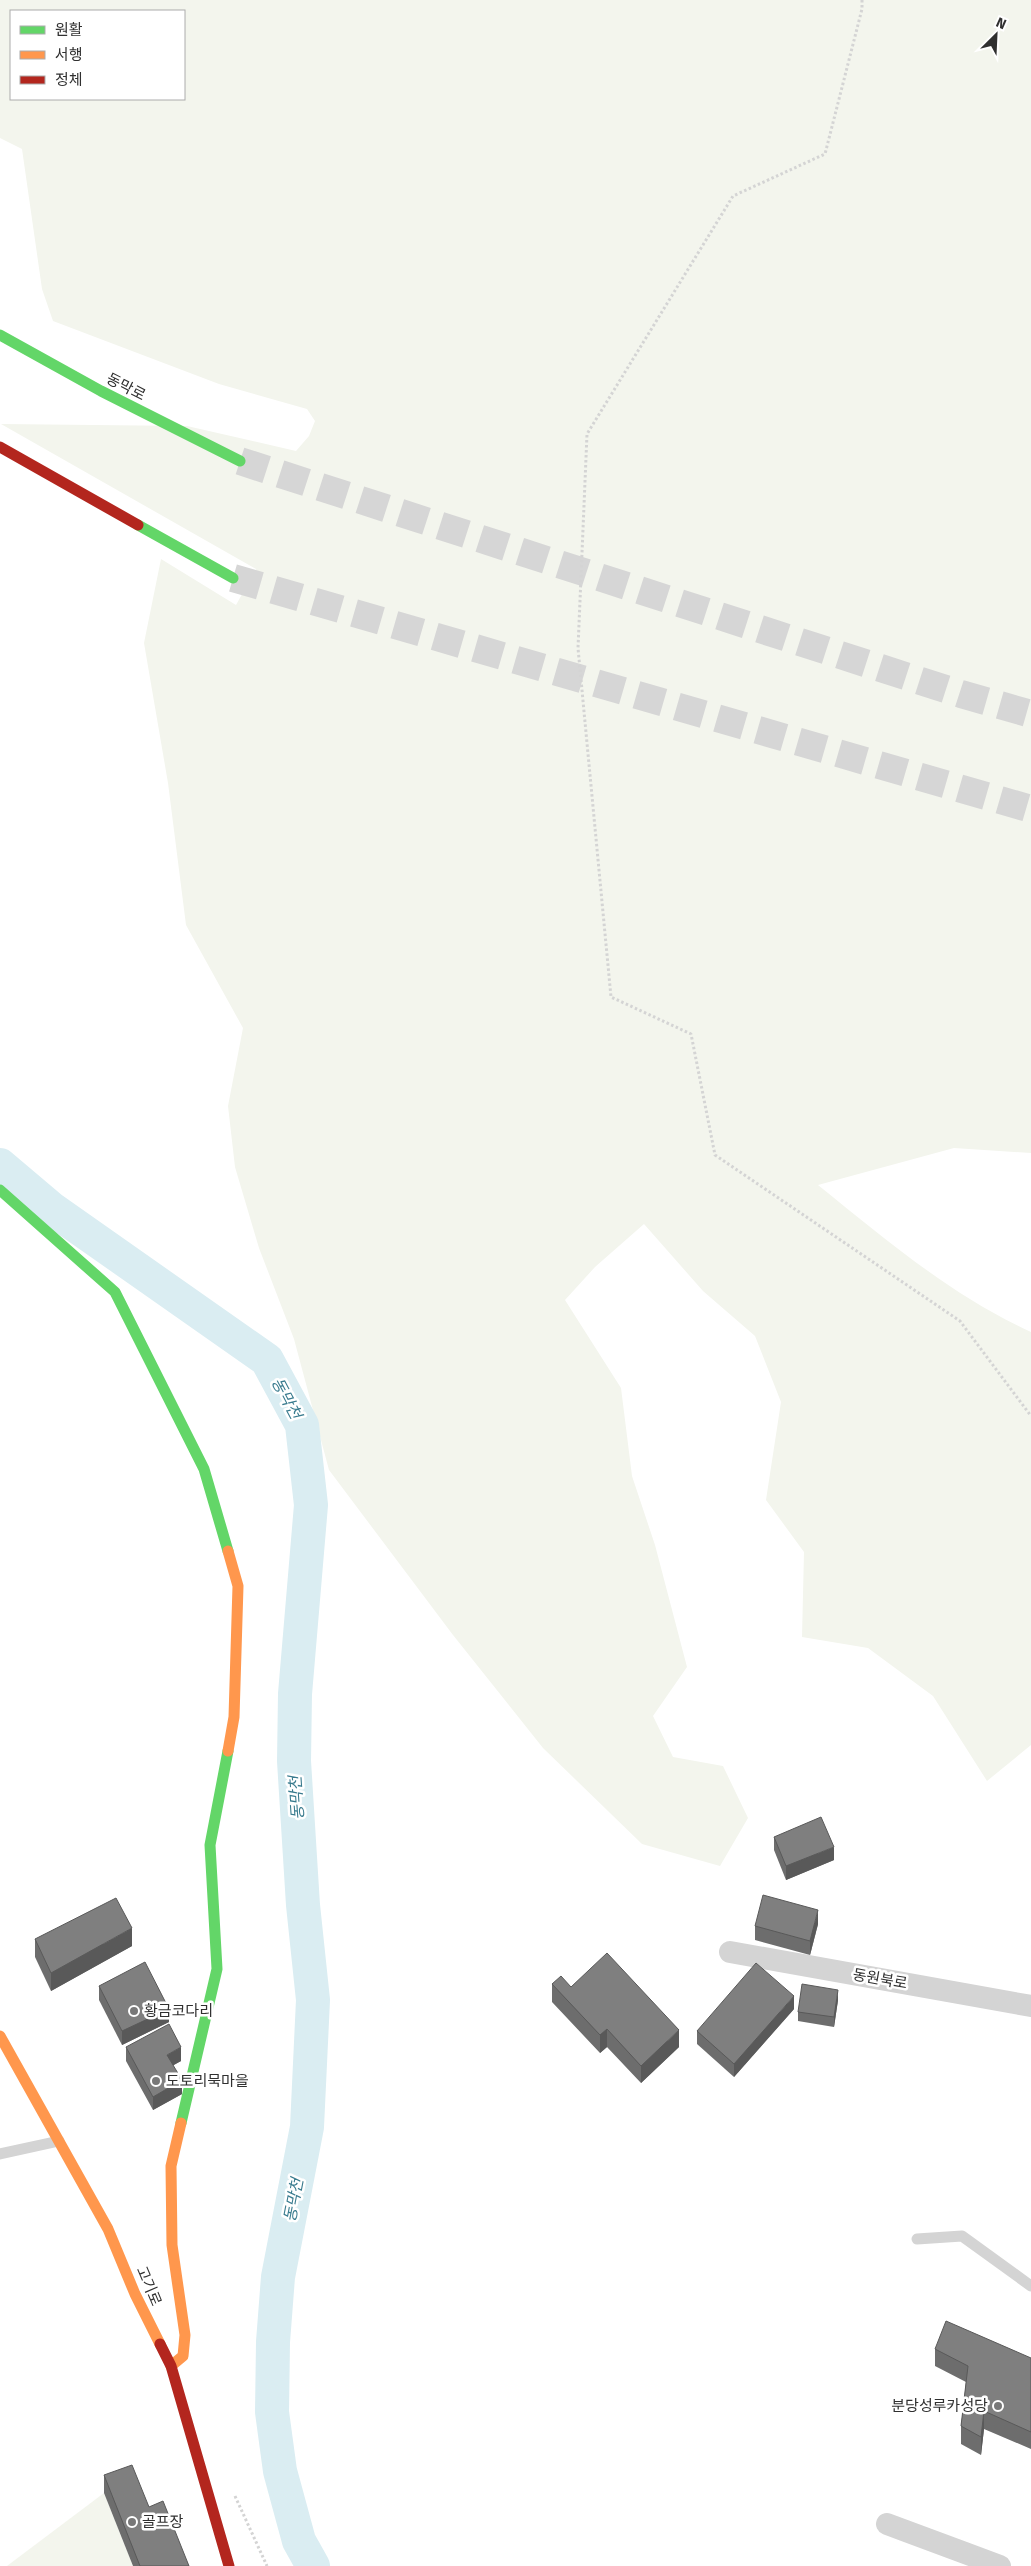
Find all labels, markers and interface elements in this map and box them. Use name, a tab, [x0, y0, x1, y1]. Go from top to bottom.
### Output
legend	[10, 10, 185, 100]
north arrow	[971, 10, 1021, 60]
text: N	[993, 14, 1009, 33]
text: 원활	[55, 21, 83, 39]
text: 서행	[55, 46, 83, 64]
text: 정체	[55, 71, 83, 89]
street label: 동막로	[103, 370, 149, 404]
water label: 동막천	[268, 1374, 306, 1424]
water label: 동막천	[285, 1773, 308, 1821]
street label: 동원북로	[851, 1965, 909, 1993]
place label: 황금코다리	[144, 2002, 213, 2020]
marker: 황금코다리	[128, 2005, 140, 2017]
place label: 도토리묵마을	[166, 2072, 249, 2090]
marker: 도토리묵마을	[150, 2075, 162, 2087]
water label: 동막천	[280, 2174, 307, 2224]
street label: 고기로	[133, 2263, 165, 2309]
place label: 분당성루카성당	[891, 2397, 988, 2415]
marker: 분당성루카성당	[992, 2400, 1004, 2412]
place label: 골프장	[142, 2513, 184, 2531]
marker: 골프장	[126, 2516, 138, 2528]

